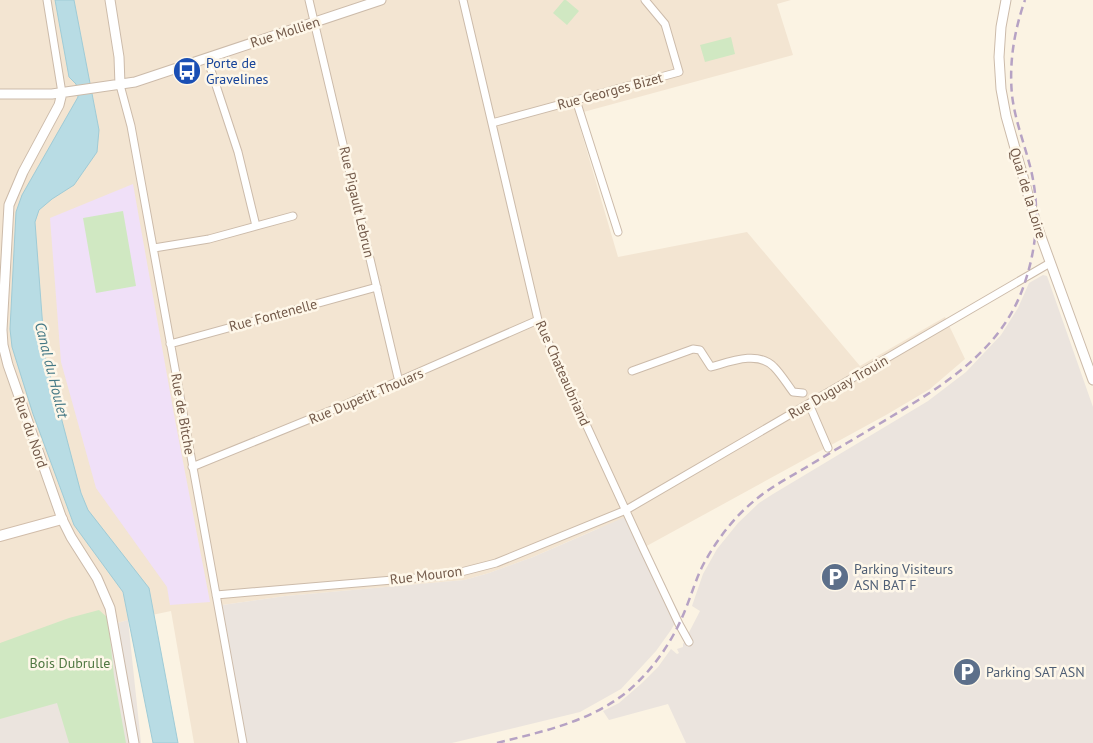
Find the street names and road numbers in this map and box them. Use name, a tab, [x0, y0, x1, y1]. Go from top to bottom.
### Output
street label: Rue Mollien	[248, 12, 322, 52]
street label: Rue Georges Bizet	[555, 68, 665, 114]
street label: Rue Pigault Lebrun	[335, 145, 379, 259]
street label: Quai de la Loire	[1006, 145, 1050, 241]
street label: Rue Fontenelle	[227, 295, 319, 335]
street label: Rue Chateaubriand	[532, 317, 594, 429]
street label: Rue Duguay Trouin	[785, 351, 891, 423]
street label: Rue Dupetit Thouars	[306, 364, 426, 428]
street label: Rue de Bitche	[167, 372, 199, 456]
street label: Rue du Nord	[10, 394, 52, 470]
street label: Rue Mouron	[389, 562, 463, 588]

